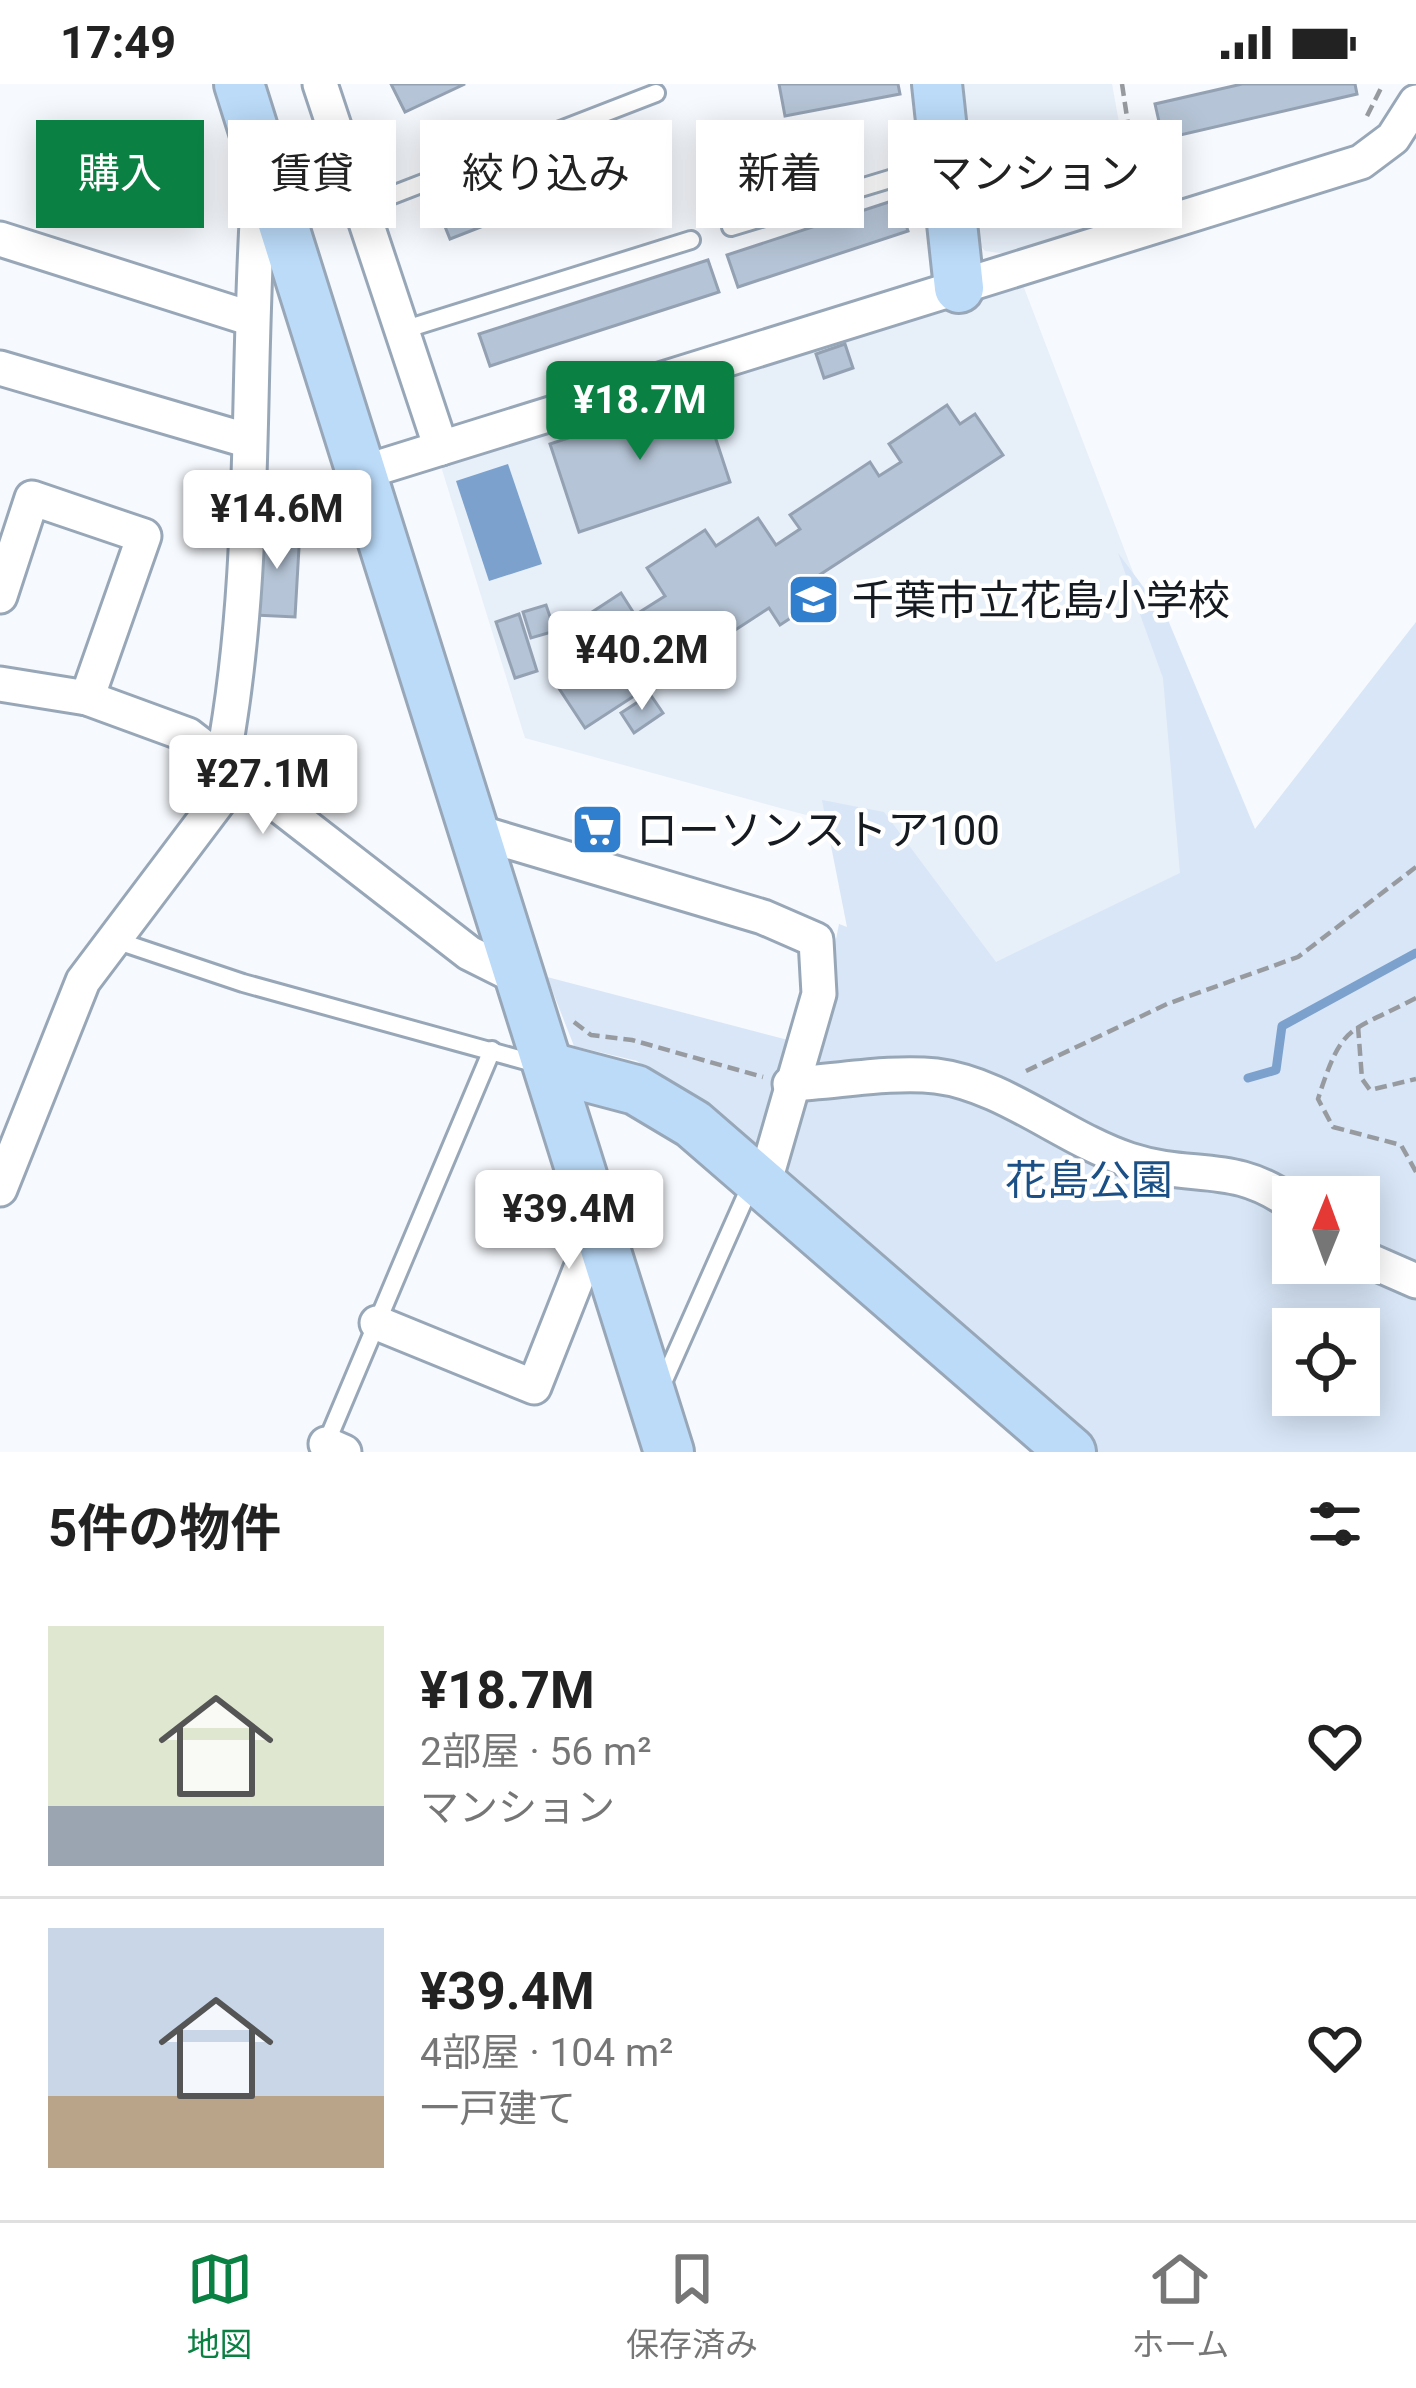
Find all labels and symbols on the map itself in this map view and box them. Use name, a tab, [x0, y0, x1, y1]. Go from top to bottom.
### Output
pin: ¥18.7M	[542, 361, 738, 463]
pin: ¥14.6M	[179, 470, 375, 572]
school or university icon: 千葉市立花島小学校	[785, 572, 841, 628]
place label: 千葉市立花島小学校	[852, 576, 1230, 625]
pin: ¥40.2M	[544, 611, 740, 713]
pin: ¥27.1M	[165, 735, 361, 837]
supermarket icon: ローソンストア100	[569, 802, 625, 858]
place label: ローソンストア100	[636, 806, 1000, 855]
park label: 花島公園	[1005, 1156, 1173, 1205]
pin: ¥39.4M	[471, 1170, 667, 1272]
north arrow	[1272, 1176, 1380, 1284]

